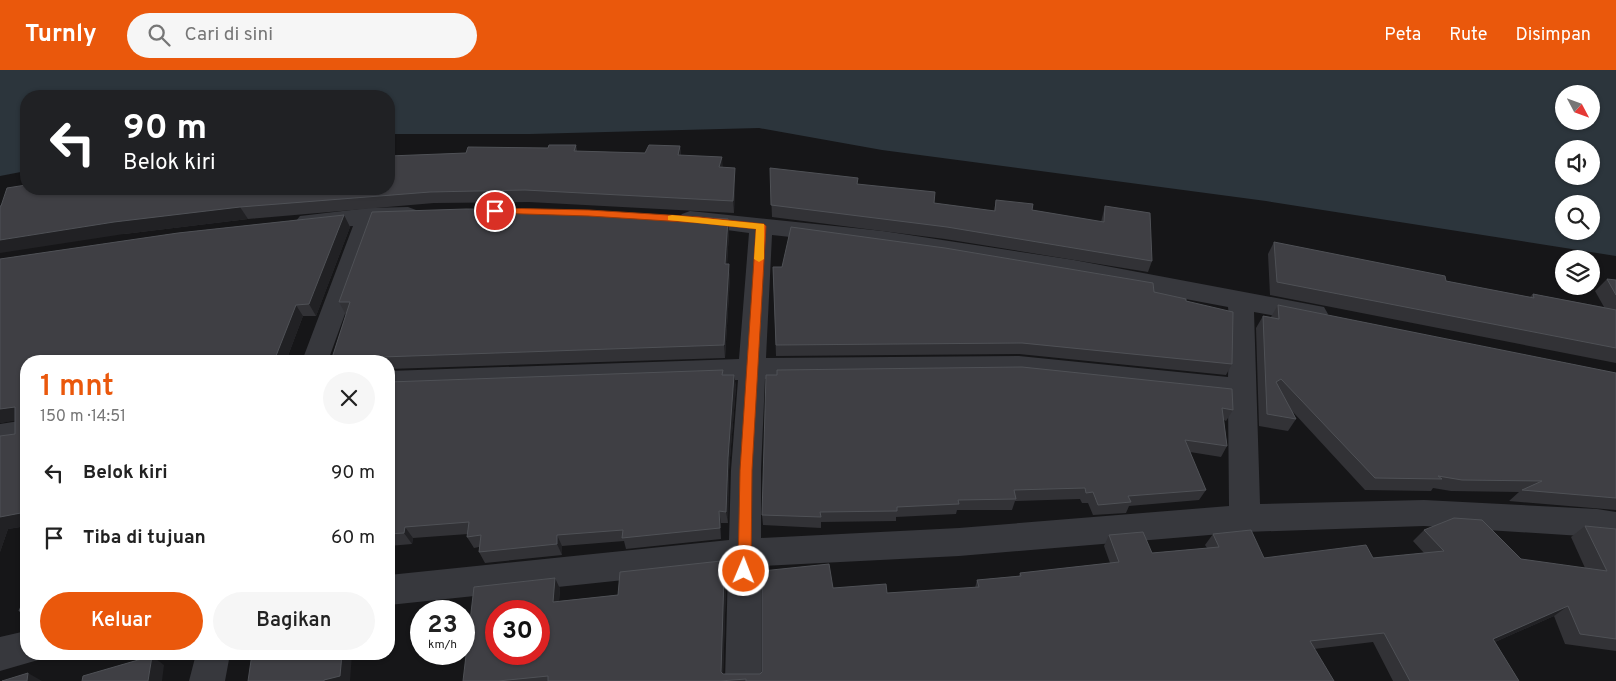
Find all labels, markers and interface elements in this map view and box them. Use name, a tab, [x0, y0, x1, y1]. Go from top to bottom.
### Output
search box	[127, 13, 477, 58]
text: Turnly	[25, 20, 97, 50]
icon: search	[145, 21, 173, 49]
text: Cari di sini	[185, 23, 273, 47]
text: Peta	[1384, 24, 1421, 47]
text: Rute	[1449, 24, 1487, 47]
text: Disimpan	[1515, 24, 1591, 47]
north arrow	[1555, 85, 1600, 130]
map controls	[1555, 85, 1600, 295]
text: 90 m	[123, 107, 207, 151]
icon: left	[40, 110, 105, 175]
button: sound	[1555, 140, 1600, 185]
text: Belok kiri	[123, 150, 216, 177]
pin	[474, 190, 516, 232]
button: search	[1555, 195, 1600, 240]
icon: arrive	[481, 197, 509, 225]
button: layers	[1555, 250, 1600, 295]
text: 1 mnt	[40, 369, 114, 406]
button: close	[323, 372, 375, 424]
text: 150 m · 14:51	[40, 407, 126, 427]
icon: left	[40, 459, 68, 487]
text: Belok kiri	[83, 461, 168, 485]
text: 90 m	[331, 461, 375, 485]
icon: arrive	[40, 524, 68, 552]
text: Tiba di tujuan	[83, 526, 206, 550]
text: 60 m	[331, 526, 375, 550]
position arrow	[717, 544, 769, 596]
button: Keluar	[40, 592, 203, 650]
button: Bagikan	[213, 592, 375, 650]
speed limit sign: 30	[485, 600, 550, 665]
text: 23	[427, 610, 458, 642]
text: km/h	[428, 637, 457, 653]

